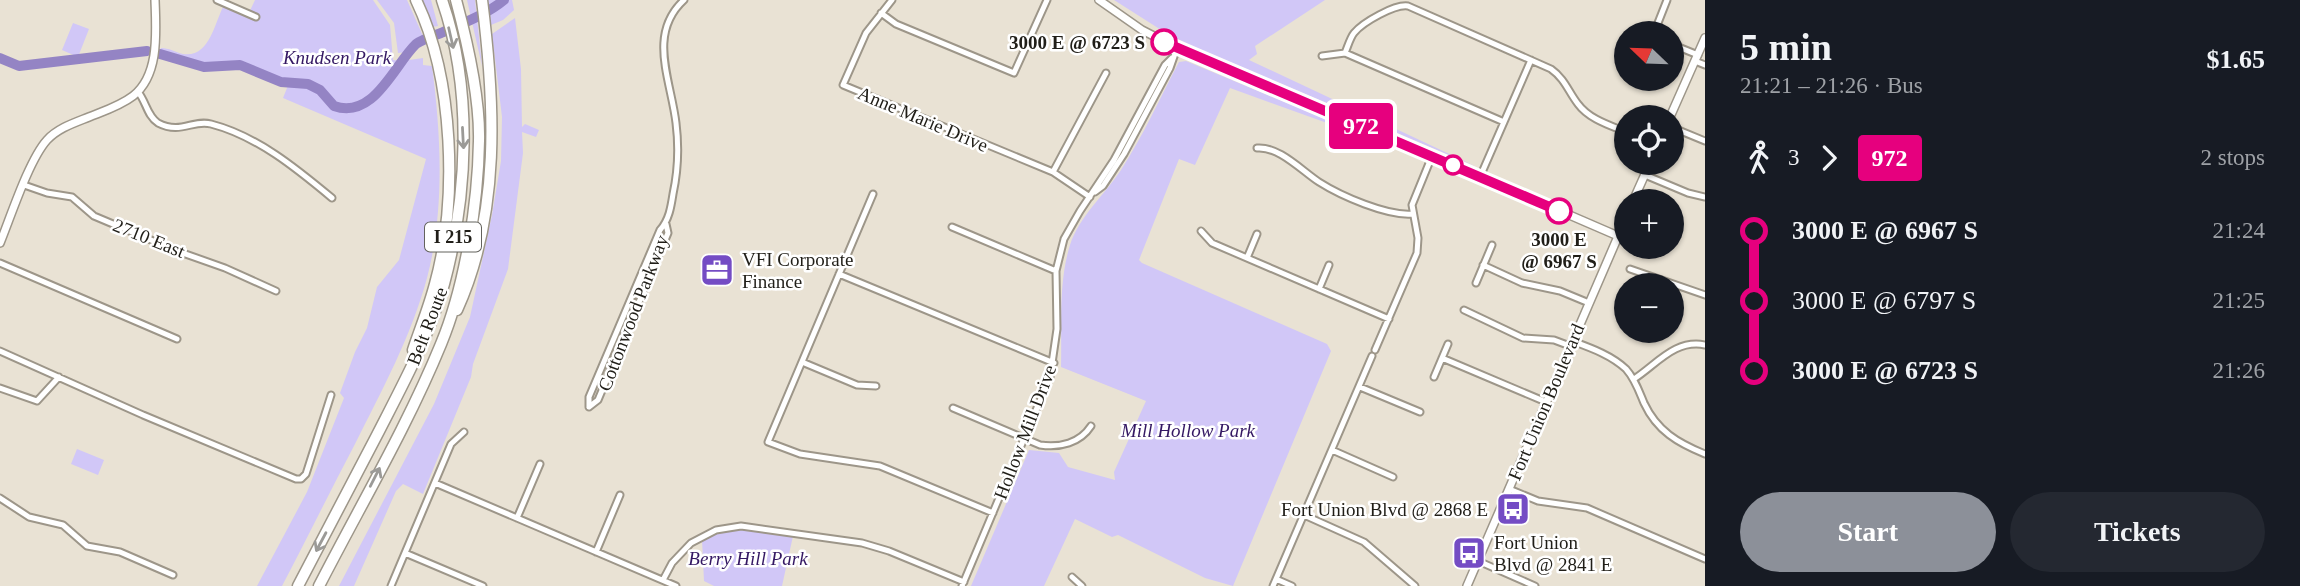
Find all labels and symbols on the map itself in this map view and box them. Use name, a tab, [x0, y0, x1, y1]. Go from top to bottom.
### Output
north arrow	[1614, 21, 1684, 91]
one-way arrow	[446, 26, 459, 48]
marker: 3000 E @ 6723 S	[1151, 29, 1177, 55]
place label: 3000 E @ 6723 S	[1009, 32, 1145, 53]
park label: Knudsen Park	[282, 47, 392, 68]
street label: Anne Marie Drive	[855, 82, 991, 156]
line badge: 972	[1321, 103, 1401, 149]
one-way arrow	[457, 126, 470, 149]
unlabelled marker	[1443, 155, 1463, 175]
marker: 3000 E @ 6967 S	[1546, 198, 1572, 224]
street label: 2710 East	[110, 214, 189, 262]
road number: I 215	[425, 222, 481, 251]
place label: 3000 E @ 6967 S	[1521, 229, 1597, 272]
street label: Cottonwood Parkway	[594, 232, 673, 394]
place label: VFI Corporate Finance	[742, 249, 853, 292]
office icon: VFI Corporate Finance	[698, 251, 736, 289]
street label: Belt Route	[403, 284, 451, 368]
street label: Fort Union Boulevard	[1504, 320, 1589, 483]
street label: Hollow Mill Drive	[990, 362, 1060, 502]
park label: Mill Hollow Park	[1120, 420, 1256, 441]
one-way arrow	[369, 467, 383, 488]
bus stop icon: Fort Union Blvd @ 2868 E	[1494, 490, 1532, 528]
place label: Fort Union Blvd @ 2868 E	[1281, 499, 1488, 520]
one-way arrow	[314, 531, 328, 551]
place label: Fort Union Blvd @ 2841 E	[1494, 532, 1612, 575]
bus stop icon: Fort Union Blvd @ 2841 E	[1450, 534, 1488, 572]
park label: Berry Hill Park	[688, 548, 808, 569]

